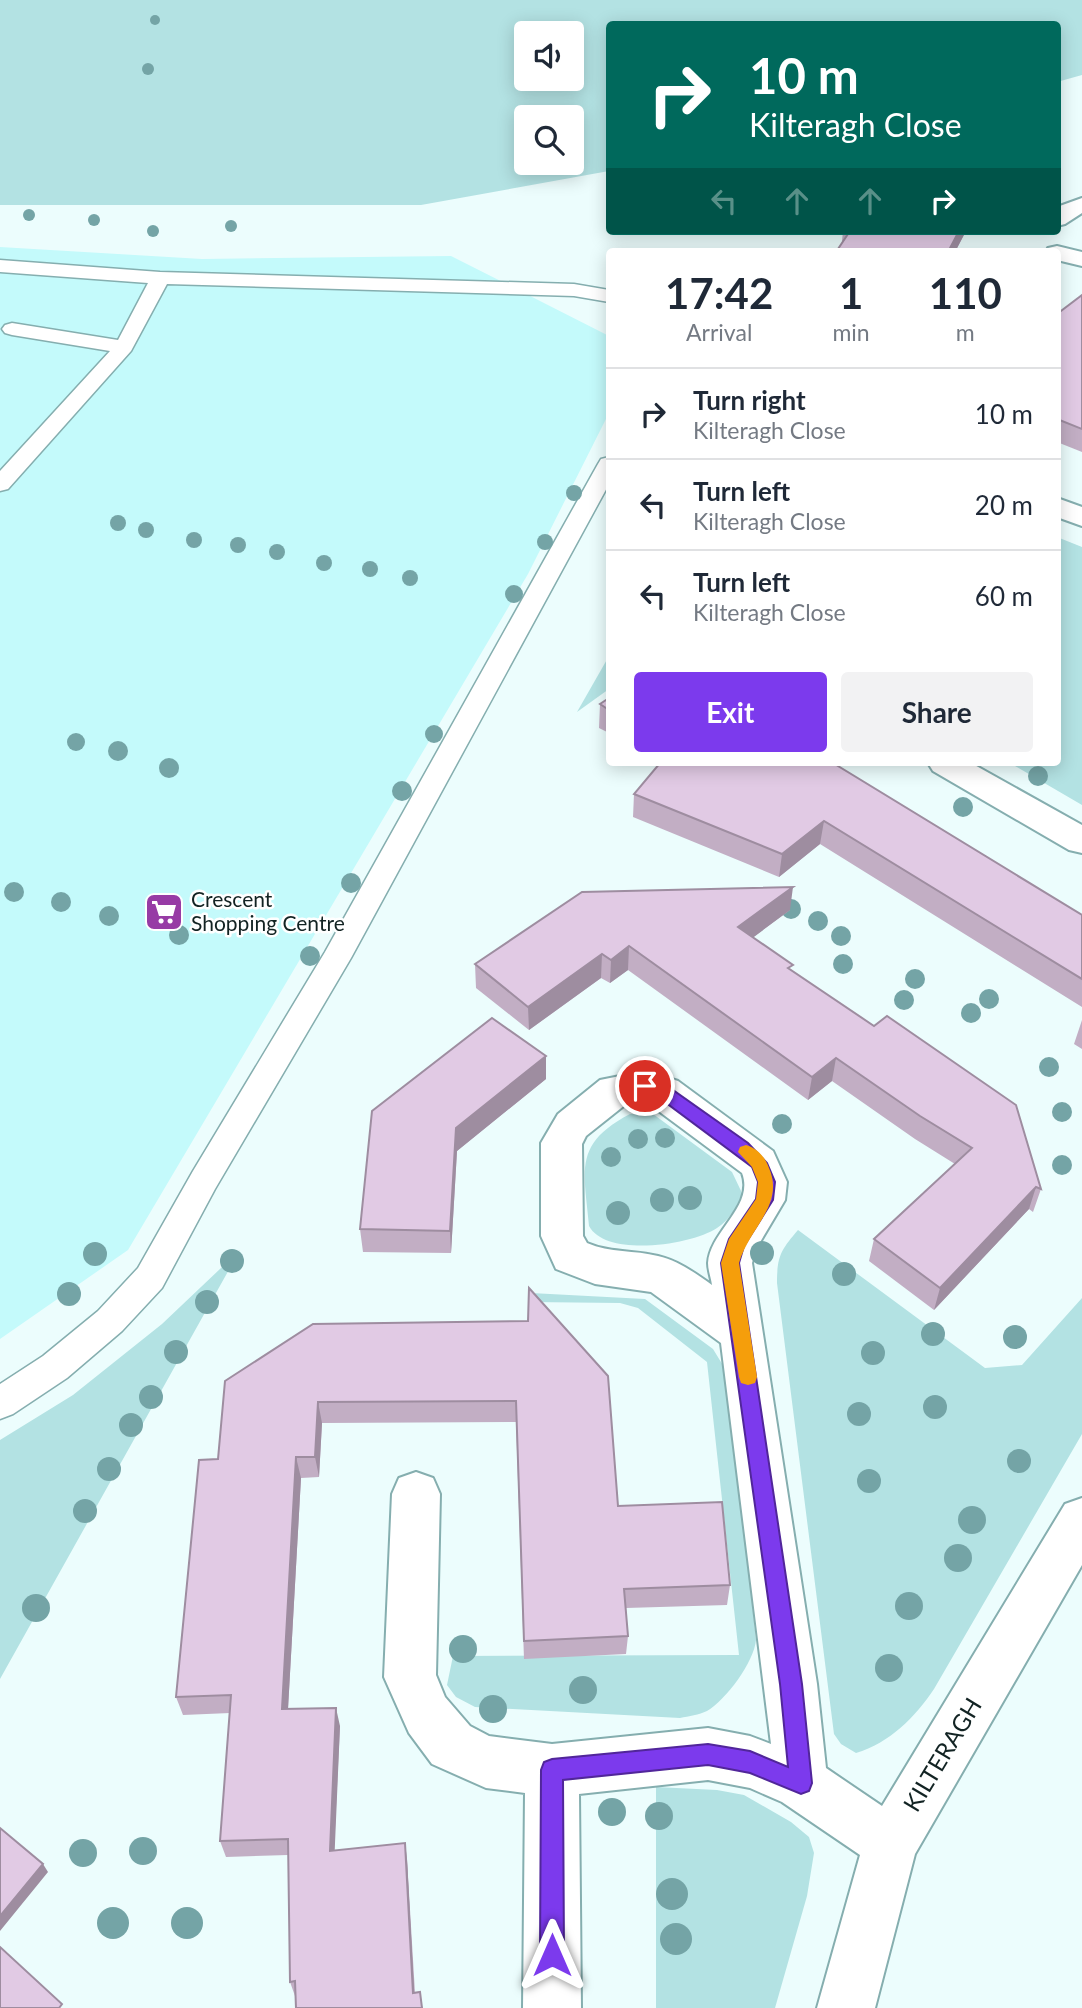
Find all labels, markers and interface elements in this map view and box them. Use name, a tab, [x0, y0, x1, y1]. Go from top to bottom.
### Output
map controls	[514, 21, 584, 175]
button: sound	[514, 21, 584, 91]
text: 10 m	[749, 46, 859, 104]
icon: right	[634, 49, 725, 140]
button: search	[514, 105, 584, 175]
text: Kilteragh Close	[749, 105, 962, 144]
icon: left	[705, 182, 743, 220]
icon: ahead	[778, 182, 816, 220]
icon: ahead	[851, 182, 889, 220]
icon: right	[924, 182, 962, 220]
text: 17:42	[665, 268, 773, 318]
text: 1	[839, 268, 863, 318]
text: 110	[929, 268, 1002, 318]
text: Arrival	[686, 318, 752, 346]
text: min	[832, 318, 870, 346]
text: m	[956, 318, 975, 346]
text: Turn right	[693, 384, 806, 416]
icon: right	[634, 395, 672, 433]
text: 10 m	[975, 398, 1033, 430]
text: Kilteragh Close	[693, 416, 846, 444]
text: Turn left	[693, 475, 790, 507]
icon: left	[634, 486, 672, 524]
text: 20 m	[975, 489, 1033, 521]
text: Kilteragh Close	[693, 507, 846, 535]
text: Turn left	[693, 566, 790, 598]
icon: left	[634, 577, 672, 615]
text: 60 m	[975, 580, 1033, 612]
text: Kilteragh Close	[693, 598, 846, 626]
button: Exit	[634, 672, 827, 752]
button: Share	[841, 672, 1033, 752]
place label: Crescent Shopping Centre	[191, 886, 345, 935]
supermarket icon: Crescent Shopping Centre	[143, 891, 185, 933]
pin	[615, 1056, 675, 1116]
icon: arrive	[626, 1067, 664, 1105]
street label: KILTERAGH	[896, 1692, 987, 1816]
position arrow	[515, 1918, 589, 1992]

